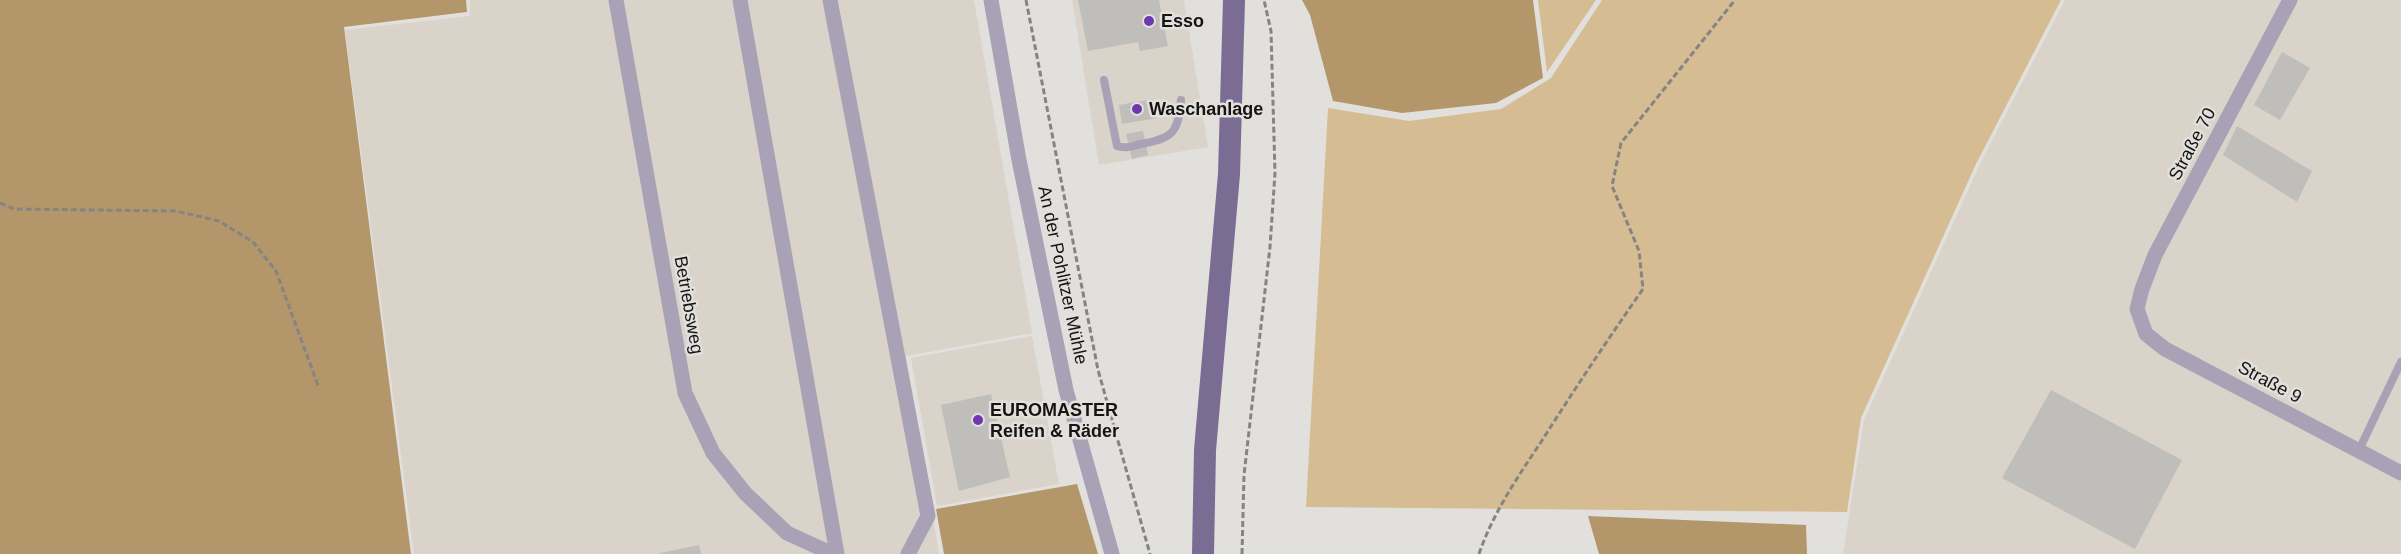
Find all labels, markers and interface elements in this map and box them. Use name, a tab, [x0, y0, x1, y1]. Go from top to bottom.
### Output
place label: Esso	[1161, 11, 1204, 31]
marker: Esso	[1142, 14, 1156, 28]
place label: Waschanlage	[1149, 99, 1263, 119]
marker: Waschanlage	[1130, 102, 1144, 116]
street label: Straße 70	[2165, 104, 2219, 184]
street label: An der Pohlitzer Mühle	[1034, 184, 1092, 366]
street label: Betriebsweg	[671, 254, 707, 356]
street label: Straße 9	[2235, 357, 2305, 407]
place label: EUROMASTER Reifen & Räder	[990, 400, 1119, 441]
marker: EUROMASTER Reifen & Räder	[971, 413, 985, 427]

